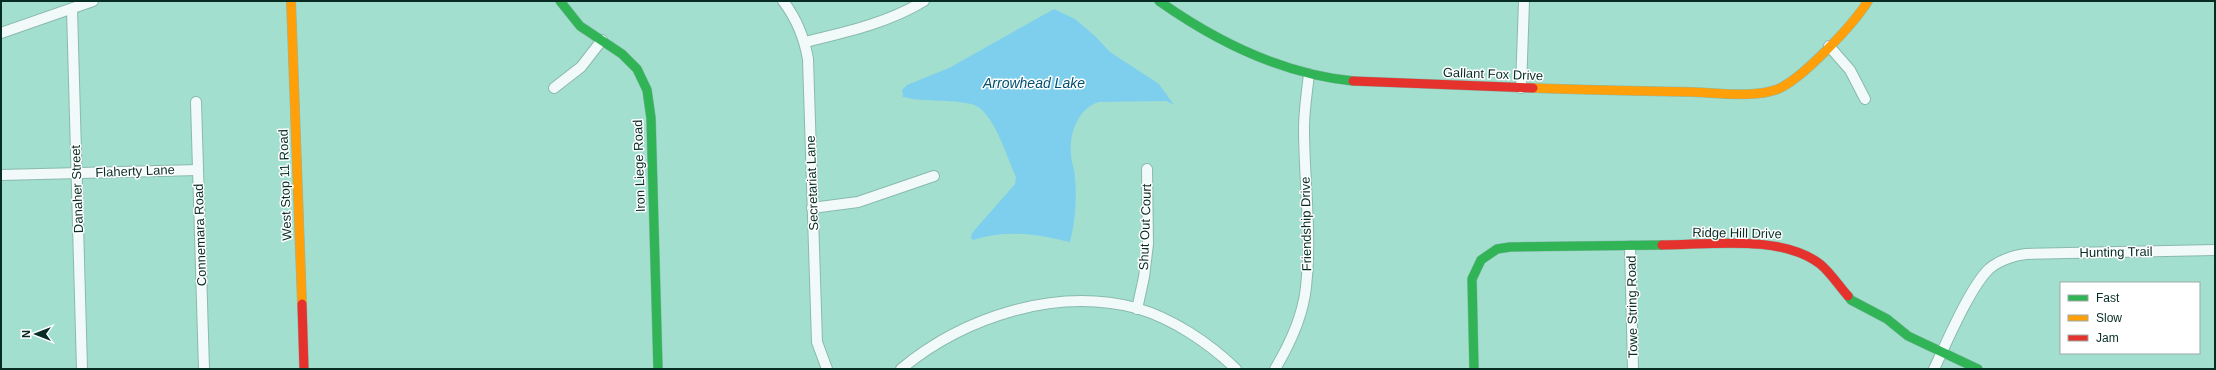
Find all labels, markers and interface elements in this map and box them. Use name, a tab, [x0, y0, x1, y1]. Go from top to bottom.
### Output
street label: Gallant Fox Drive	[1443, 65, 1543, 83]
water label: Arrowhead Lake	[982, 75, 1085, 91]
street label: Iron Liege Road	[630, 120, 648, 212]
street label: West Stop 11 Road	[276, 129, 294, 241]
street label: Secretariat Lane	[803, 135, 821, 231]
street label: Danaher Street	[68, 144, 86, 233]
street label: Flaherty Lane	[95, 162, 175, 180]
street label: Friendship Drive	[1298, 177, 1314, 271]
street label: Connemara Road	[191, 183, 209, 287]
street label: Shut Out Court	[1136, 183, 1154, 271]
street label: Ridge Hill Drive	[1692, 225, 1782, 241]
street label: Hunting Trail	[2079, 244, 2153, 260]
street label: Towe String Road	[1624, 256, 1640, 358]
legend	[2060, 282, 2200, 354]
text: Fast	[2096, 291, 2120, 305]
text: Slow	[2096, 311, 2122, 325]
north arrow	[16, 314, 56, 354]
text: N	[20, 330, 32, 338]
text: Jam	[2096, 331, 2119, 345]

